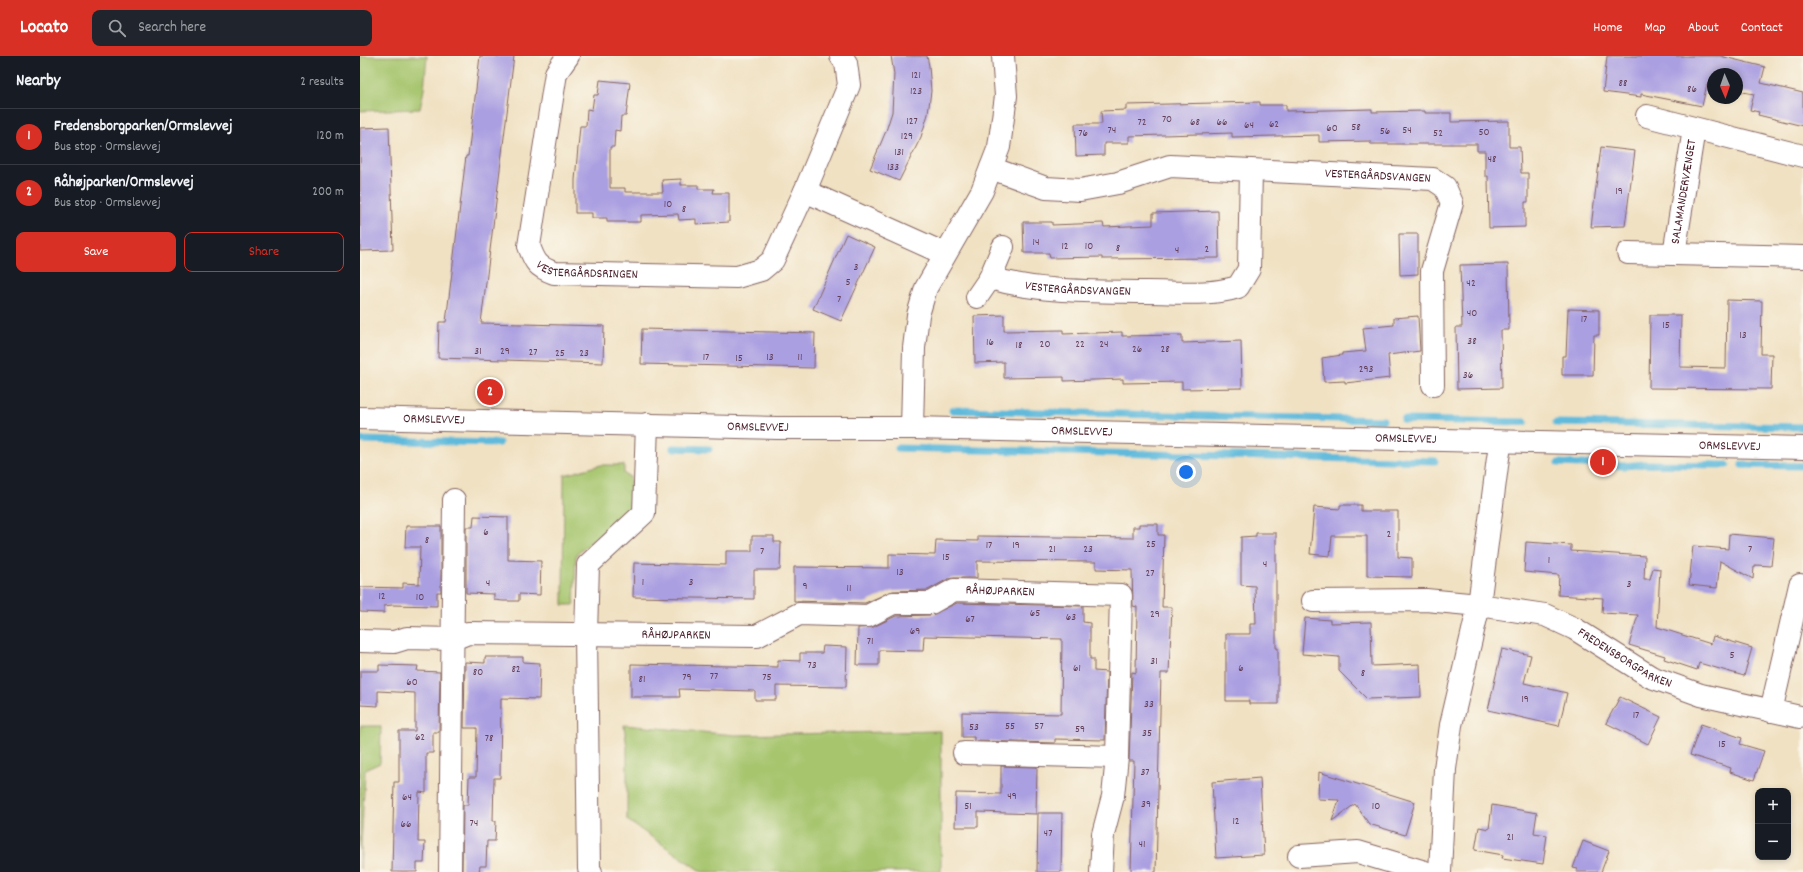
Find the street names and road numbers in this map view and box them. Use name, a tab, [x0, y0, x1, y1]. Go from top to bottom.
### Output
street label: SALAMANDERVÆNGET	[1666, 138, 1702, 246]
street label: VESTERGÅRDSVANGEN	[1324, 164, 1431, 188]
street label: VESTERGÅRDSRINGEN	[531, 256, 638, 284]
street label: VESTERGÅRDSVANGEN	[1024, 276, 1131, 301]
street label: ORMSLEVVEJ	[403, 410, 465, 430]
street label: ORMSLEVVEJ	[727, 417, 789, 438]
street label: ORMSLEVVEJ	[1051, 422, 1113, 442]
street label: ORMSLEVVEJ	[1375, 429, 1437, 449]
street label: ORMSLEVVEJ	[1699, 436, 1761, 457]
street label: RÅHØJPARKEN	[965, 581, 1035, 602]
street label: FREDENSBORGPARKEN	[1574, 623, 1675, 693]
street label: RÅHØJPARKEN	[641, 625, 711, 645]

